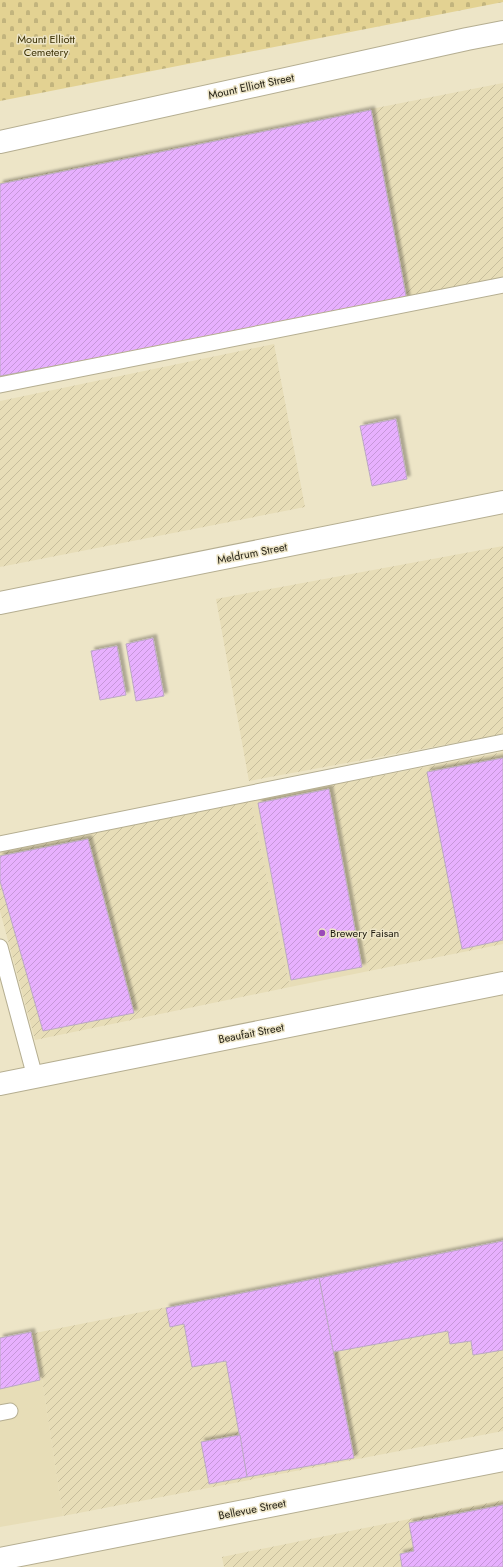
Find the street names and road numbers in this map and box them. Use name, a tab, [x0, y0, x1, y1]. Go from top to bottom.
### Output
street label: Mount Elliott Street	[207, 69, 296, 103]
street label: Meldrum Street	[216, 538, 289, 568]
street label: Beaufait Street	[217, 1019, 285, 1047]
street label: Bellevue Street	[217, 1495, 287, 1523]

